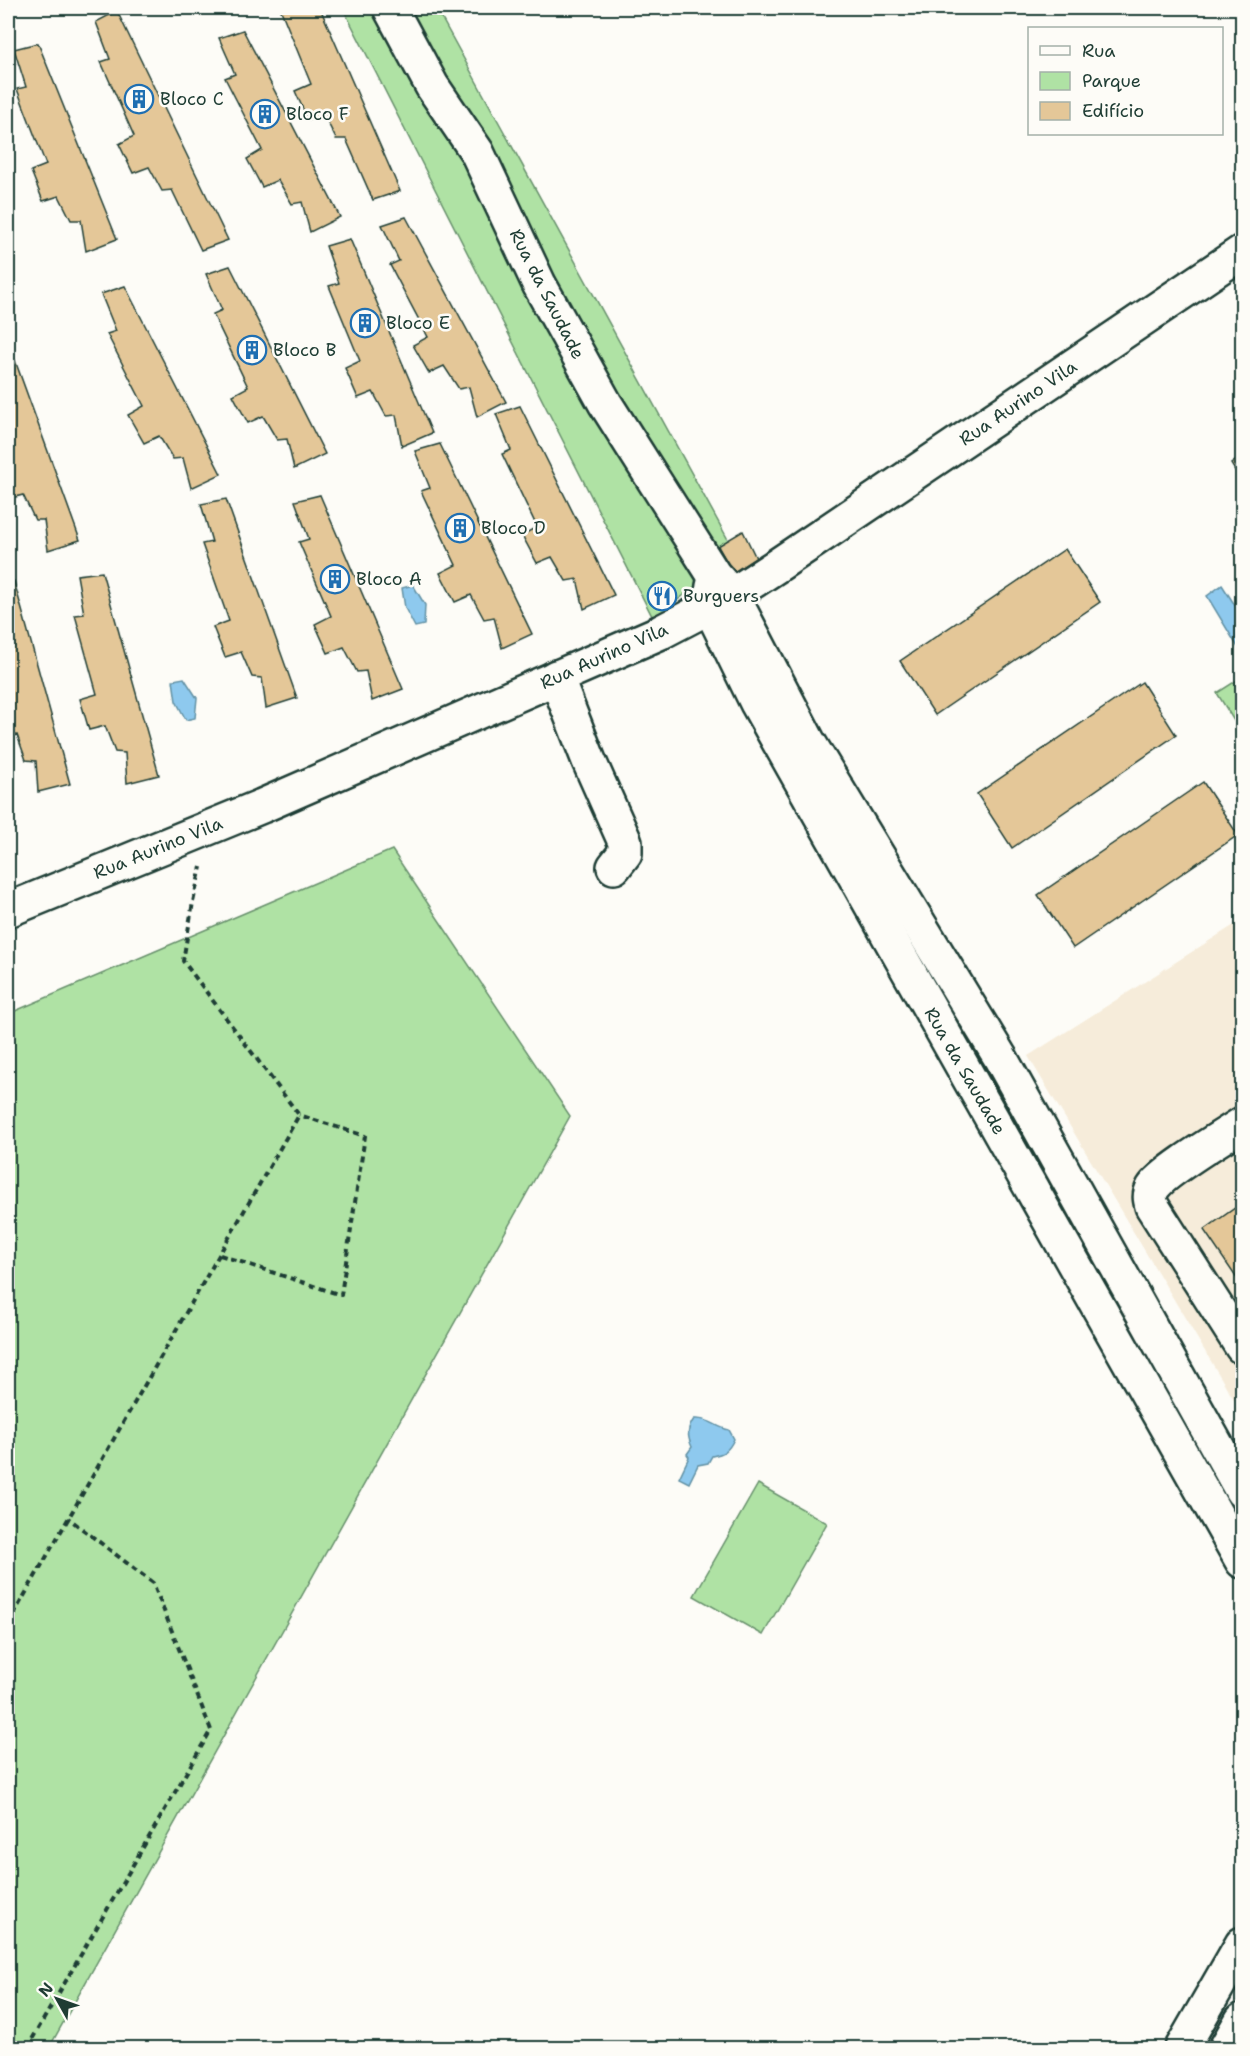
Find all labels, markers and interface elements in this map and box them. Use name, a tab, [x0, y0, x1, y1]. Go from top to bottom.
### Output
legend	[1028, 27, 1223, 135]
text: Rua	[1082, 39, 1115, 63]
text: Parque	[1082, 69, 1141, 93]
building icon: Bloco C	[123, 83, 155, 115]
place label: Bloco C	[160, 87, 224, 111]
building icon: Bloco F	[249, 98, 281, 130]
text: Edifício	[1082, 99, 1144, 123]
place label: Bloco F	[286, 102, 349, 126]
street label: Rua da Saudade	[504, 225, 590, 363]
building icon: Bloco E	[349, 307, 381, 339]
place label: Bloco E	[386, 311, 450, 335]
building icon: Bloco B	[236, 334, 268, 366]
place label: Bloco B	[273, 338, 336, 362]
street label: Rua Aurino Vila	[954, 355, 1082, 451]
building icon: Bloco D	[444, 512, 476, 544]
place label: Bloco D	[481, 516, 546, 540]
building icon: Bloco A	[319, 563, 351, 595]
place label: Bloco A	[356, 567, 422, 591]
restaurant icon: Burguers	[646, 580, 678, 612]
place label: Burguers	[683, 584, 759, 608]
street label: Rua Aurino Vila	[536, 617, 672, 695]
street label: Rua Aurino Vila	[90, 811, 226, 885]
street label: Rua da Saudade	[919, 1003, 1011, 1139]
north arrow	[27, 1969, 87, 2029]
text: N	[34, 1978, 58, 2001]

